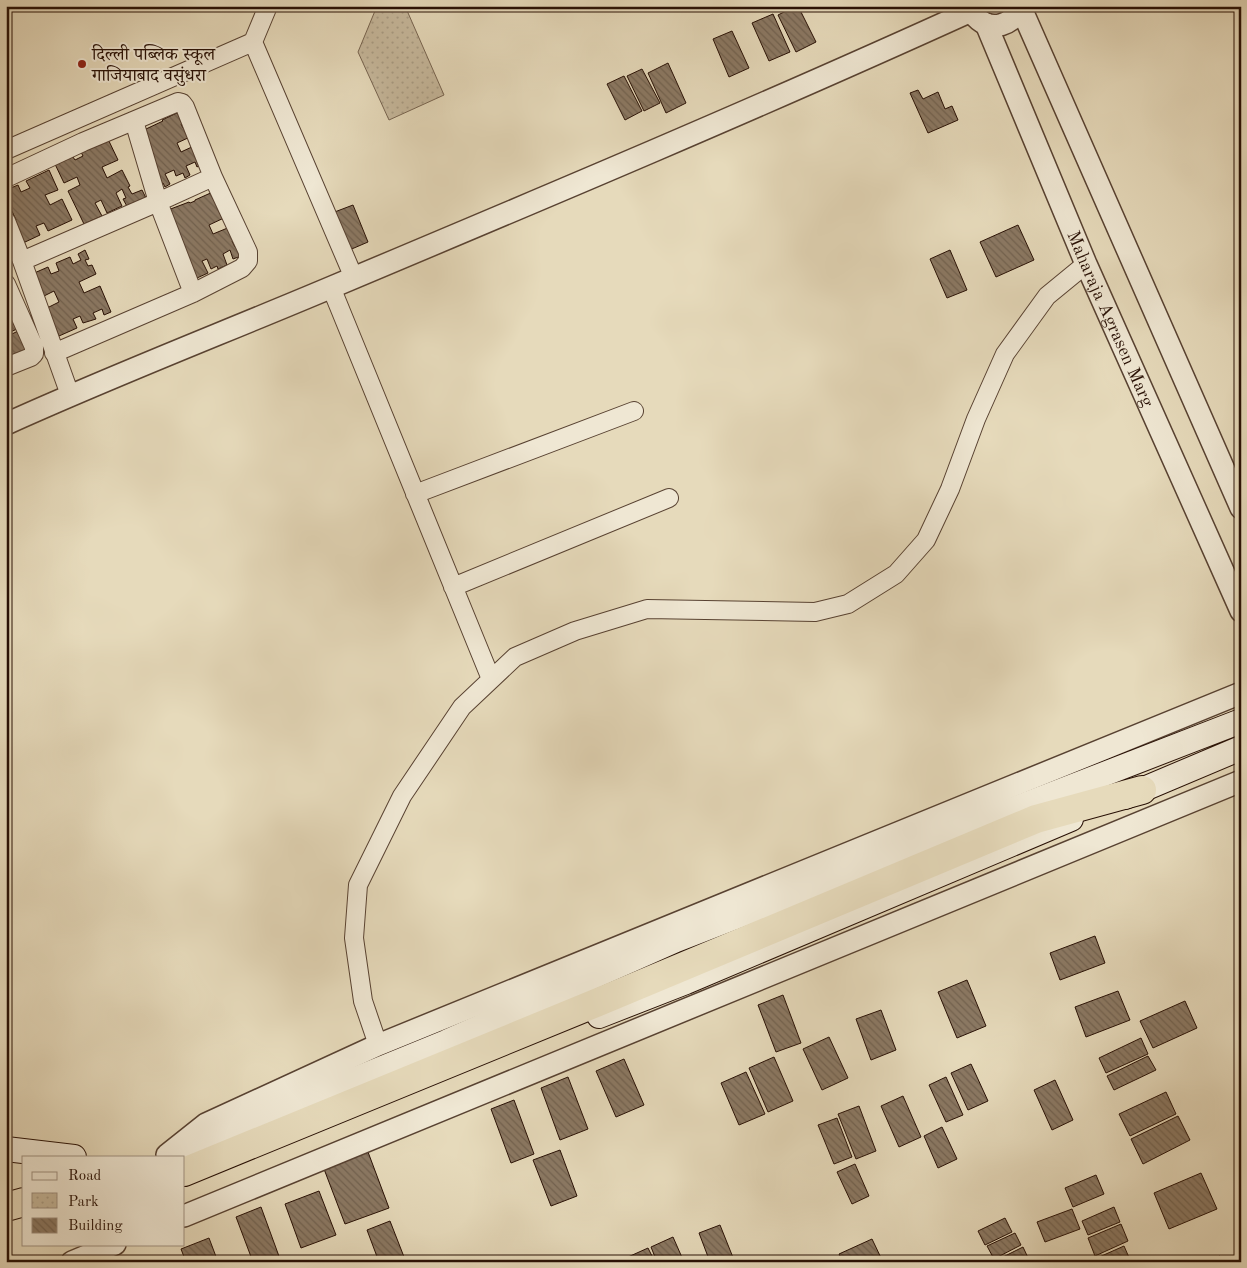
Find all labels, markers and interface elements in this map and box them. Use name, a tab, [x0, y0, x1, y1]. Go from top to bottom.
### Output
place label: दिल्ली पब्लिक स्कूल गाजियाबाद वसुंधरा	[91, 44, 216, 86]
marker: दिल्ली पब्लिक स्कूल गाजियाबाद वसुंधरा	[76, 58, 88, 70]
street label: Maharaja Agrasen Marg	[1063, 228, 1157, 410]
legend	[22, 1156, 185, 1246]
text: Road	[68, 1169, 102, 1184]
text: Park	[68, 1195, 99, 1210]
text: Building	[68, 1219, 123, 1234]

